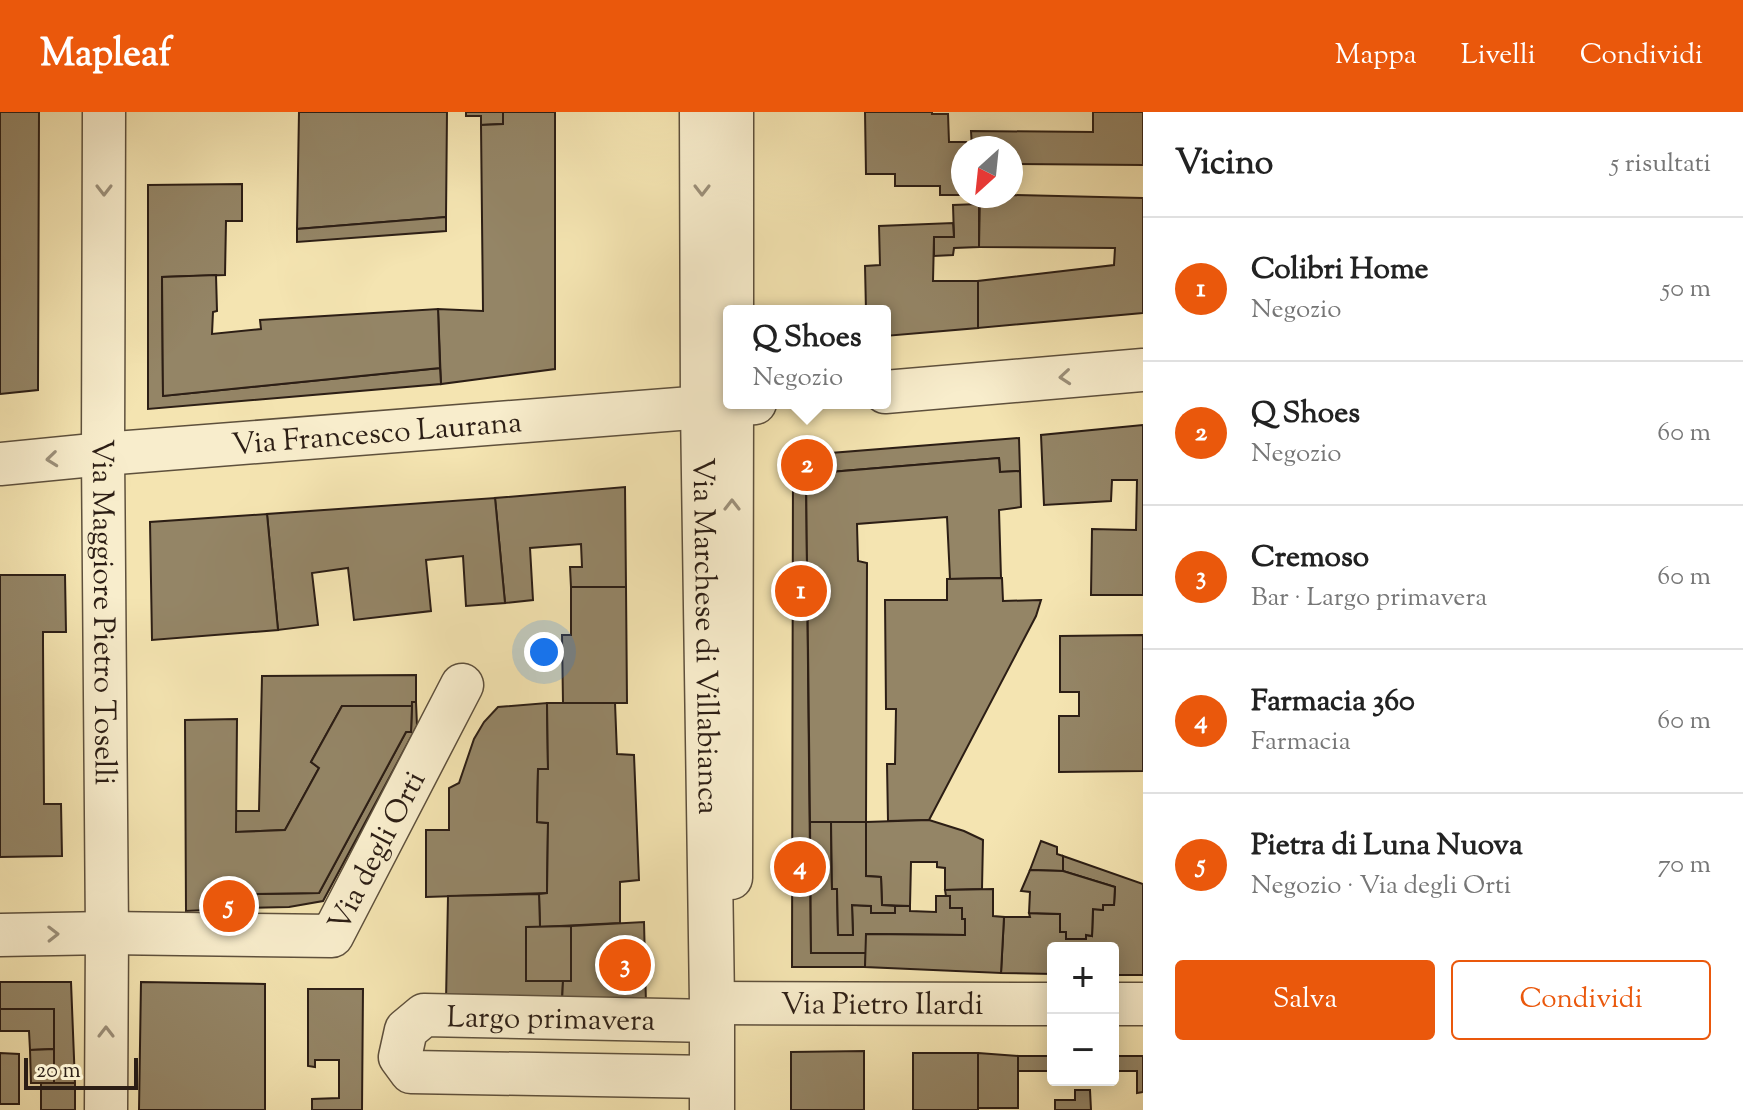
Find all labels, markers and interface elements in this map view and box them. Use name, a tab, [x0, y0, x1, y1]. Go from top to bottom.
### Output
text: Mapleaf	[40, 29, 172, 83]
text: Mappa	[1335, 36, 1417, 76]
text: Livelli	[1461, 36, 1536, 76]
text: Condividi	[1580, 36, 1703, 76]
north arrow	[951, 136, 1023, 208]
text: Vicino	[1175, 140, 1273, 189]
text: 5 risultati	[1610, 146, 1711, 183]
one-way arrow	[95, 184, 113, 197]
one-way arrow	[693, 184, 711, 197]
text: Colibri Home	[1251, 249, 1428, 292]
text: 1	[1197, 271, 1205, 308]
text: 50 m	[1661, 271, 1711, 308]
text: Negozio	[1251, 292, 1342, 329]
popup	[723, 305, 891, 409]
text: Q Shoes	[753, 317, 861, 360]
text: Negozio	[753, 360, 843, 397]
one-way arrow	[1058, 368, 1071, 385]
text: Q Shoes	[1251, 393, 1360, 436]
street label: Via Francesco Laurana	[230, 402, 524, 468]
text: 2	[1195, 415, 1207, 452]
text: 60 m	[1657, 415, 1711, 452]
pin: 2	[781, 435, 833, 495]
text: Negozio	[1251, 436, 1342, 473]
street label: Via Maggiore Pietro Toselli	[79, 439, 125, 785]
one-way arrow	[45, 450, 58, 467]
street label: Via Marchese di Villabianca	[680, 457, 728, 815]
one-way arrow	[723, 498, 741, 511]
text: Cremoso	[1251, 537, 1369, 580]
text: 3	[1196, 559, 1206, 596]
text: 60 m	[1657, 559, 1711, 596]
pin: 1	[775, 561, 827, 621]
text: Bar · Largo primavera	[1251, 580, 1487, 617]
your location	[524, 632, 564, 672]
text: Farmacia 360	[1251, 681, 1415, 724]
text: 4	[1194, 703, 1208, 740]
text: 60 m	[1657, 703, 1711, 740]
text: Farmacia	[1251, 724, 1351, 761]
street label: Via degli Orti	[319, 764, 438, 940]
text: Pietra di Luna Nuova	[1251, 825, 1523, 868]
pin: 4	[774, 837, 826, 897]
text: 5	[1197, 847, 1205, 884]
text: 70 m	[1658, 847, 1711, 884]
text: Negozio · Via degli Orti	[1251, 868, 1511, 905]
pin: 5	[203, 876, 255, 936]
one-way arrow	[47, 926, 60, 943]
pin: 3	[599, 935, 651, 995]
map controls	[1047, 942, 1119, 1086]
button: +	[1047, 942, 1119, 1014]
button: Salva	[1175, 960, 1435, 1040]
button: Condividi	[1451, 960, 1711, 1040]
street label: Via Pietro Ilardi	[781, 984, 983, 1028]
street label: Largo primavera	[446, 997, 656, 1044]
button: −	[1047, 1014, 1119, 1086]
one-way arrow	[97, 1025, 115, 1038]
scale bar	[24, 1054, 138, 1090]
text: 20 m	[36, 1056, 81, 1088]

